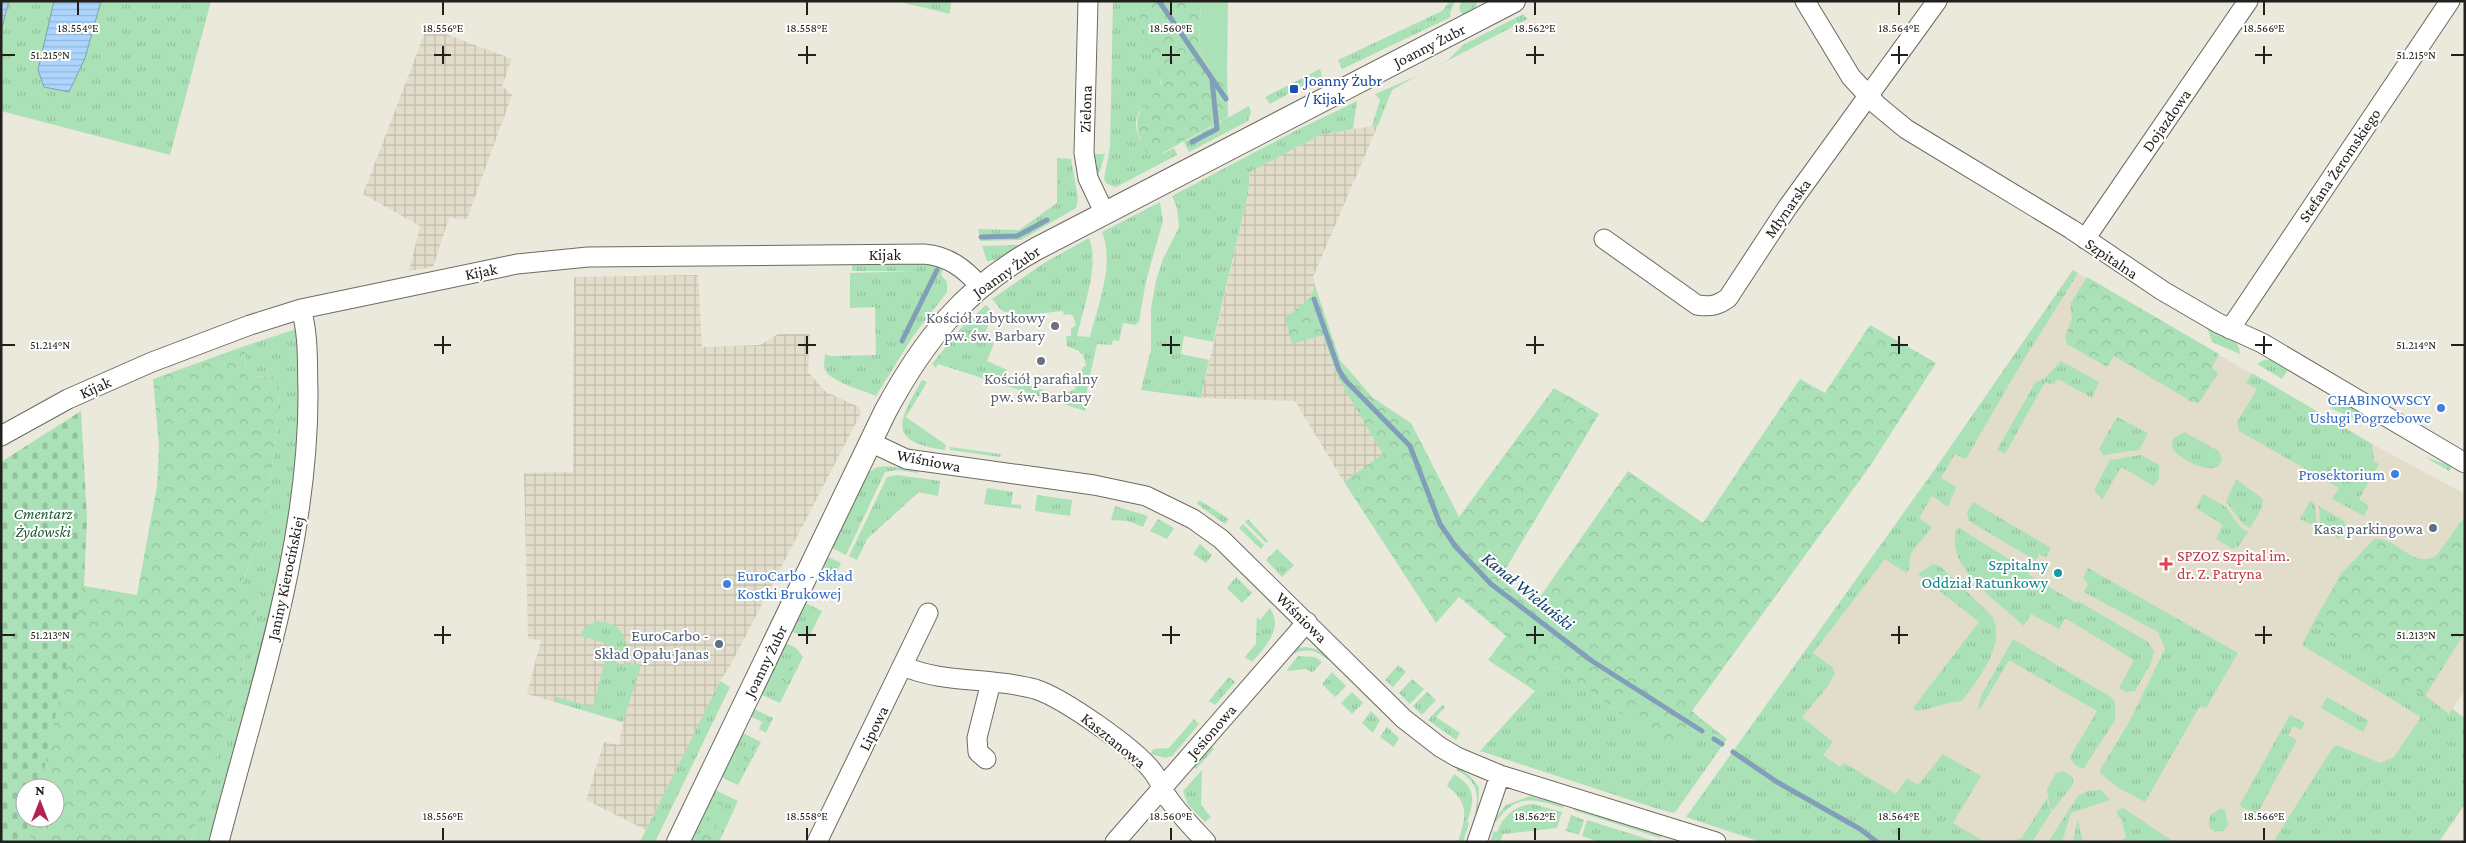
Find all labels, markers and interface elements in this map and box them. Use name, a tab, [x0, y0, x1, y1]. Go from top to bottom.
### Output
street label: Joanny Żubr	[1389, 20, 1469, 73]
text: 18.554°E	[57, 21, 99, 35]
text: 18.556°E	[423, 21, 464, 35]
text: 18.558°E	[786, 21, 828, 35]
text: 18.560°E	[1150, 21, 1193, 35]
text: 18.562°E	[1515, 21, 1556, 35]
text: 18.564°E	[1878, 21, 1920, 35]
text: 18.566°E	[2243, 21, 2285, 35]
text: 51.215°N	[30, 48, 70, 62]
text: 51.215°N	[2396, 48, 2436, 62]
place label: Joanny Żubr / Kijak	[1302, 72, 1382, 108]
marker: Joanny Żubr / Kijak	[1288, 83, 1300, 95]
street label: Zielona	[1076, 84, 1095, 133]
street label: Dojazdowa	[2139, 85, 2195, 155]
street label: Stefana Żeromskiego	[2295, 105, 2385, 226]
street label: Młynarska	[1761, 175, 1815, 242]
street label: Szpitalna	[2082, 235, 2142, 283]
street label: Joanny Żubr	[968, 242, 1044, 303]
street label: Kijak	[869, 246, 902, 264]
street label: Kijak	[464, 260, 499, 284]
place label: Kościół zabytkowy pw. św. Barbary	[926, 309, 1046, 345]
marker: Kościół zabytkowy pw. św. Barbary	[1049, 320, 1061, 332]
text: 51.214°N	[30, 338, 70, 352]
text: 51.214°N	[2396, 338, 2436, 352]
marker: Kościół parafialny pw. św. Barbary	[1035, 355, 1047, 367]
place label: Kościół parafialny pw. św. Barbary	[984, 370, 1099, 406]
street label: Kijak	[77, 373, 114, 403]
place label: CHABINOWSCY Usługi Pogrzebowe	[2310, 391, 2432, 427]
marker: CHABINOWSCY Usługi Pogrzebowe	[2435, 402, 2447, 414]
street label: Wiśniowa	[896, 446, 963, 475]
place label: Prosektorium	[2298, 466, 2385, 483]
marker: Prosektorium	[2389, 468, 2401, 480]
park label: Cmentarz Żydowski	[13, 505, 74, 541]
street label: Janiny Kierocińskiej	[264, 515, 308, 644]
place label: Kasa parkingowa	[2313, 520, 2424, 538]
marker: Kasa parkingowa	[2427, 522, 2439, 534]
place label: SPZOZ Szpital im. dr. Z. Patryna	[2177, 547, 2290, 583]
water label: Kanał Wieluński	[1478, 548, 1578, 634]
place label: Szpitalny Oddział Ratunkowy	[1922, 556, 2049, 592]
marker: SPZOZ Szpital im. dr. Z. Patryna	[2159, 557, 2173, 571]
place label: EuroCarbo - Skład Kostki Brukowej	[737, 567, 853, 603]
marker: Szpitalny Oddział Ratunkowy	[2052, 567, 2064, 579]
marker: EuroCarbo - Skład Kostki Brukowej	[721, 578, 733, 590]
street label: Wiśniowa	[1273, 588, 1331, 647]
street label: Joanny Żubr	[740, 622, 791, 702]
place label: EuroCarbo - Skład Opału Janas	[594, 627, 709, 663]
text: 51.213°N	[30, 628, 70, 642]
text: 51.213°N	[2396, 628, 2436, 642]
marker: EuroCarbo - Skład Opału Janas	[713, 638, 725, 650]
street label: Jesionowa	[1182, 700, 1240, 764]
street label: Lipowa	[855, 703, 893, 754]
street label: Kasztanowa	[1078, 709, 1150, 772]
north arrow	[15, 778, 65, 828]
text: N	[35, 782, 45, 798]
text: 18.556°E	[423, 809, 464, 823]
text: 18.558°E	[786, 809, 828, 823]
text: 18.560°E	[1150, 809, 1193, 823]
text: 18.562°E	[1515, 809, 1556, 823]
text: 18.564°E	[1878, 809, 1920, 823]
text: 18.566°E	[2243, 809, 2285, 823]

